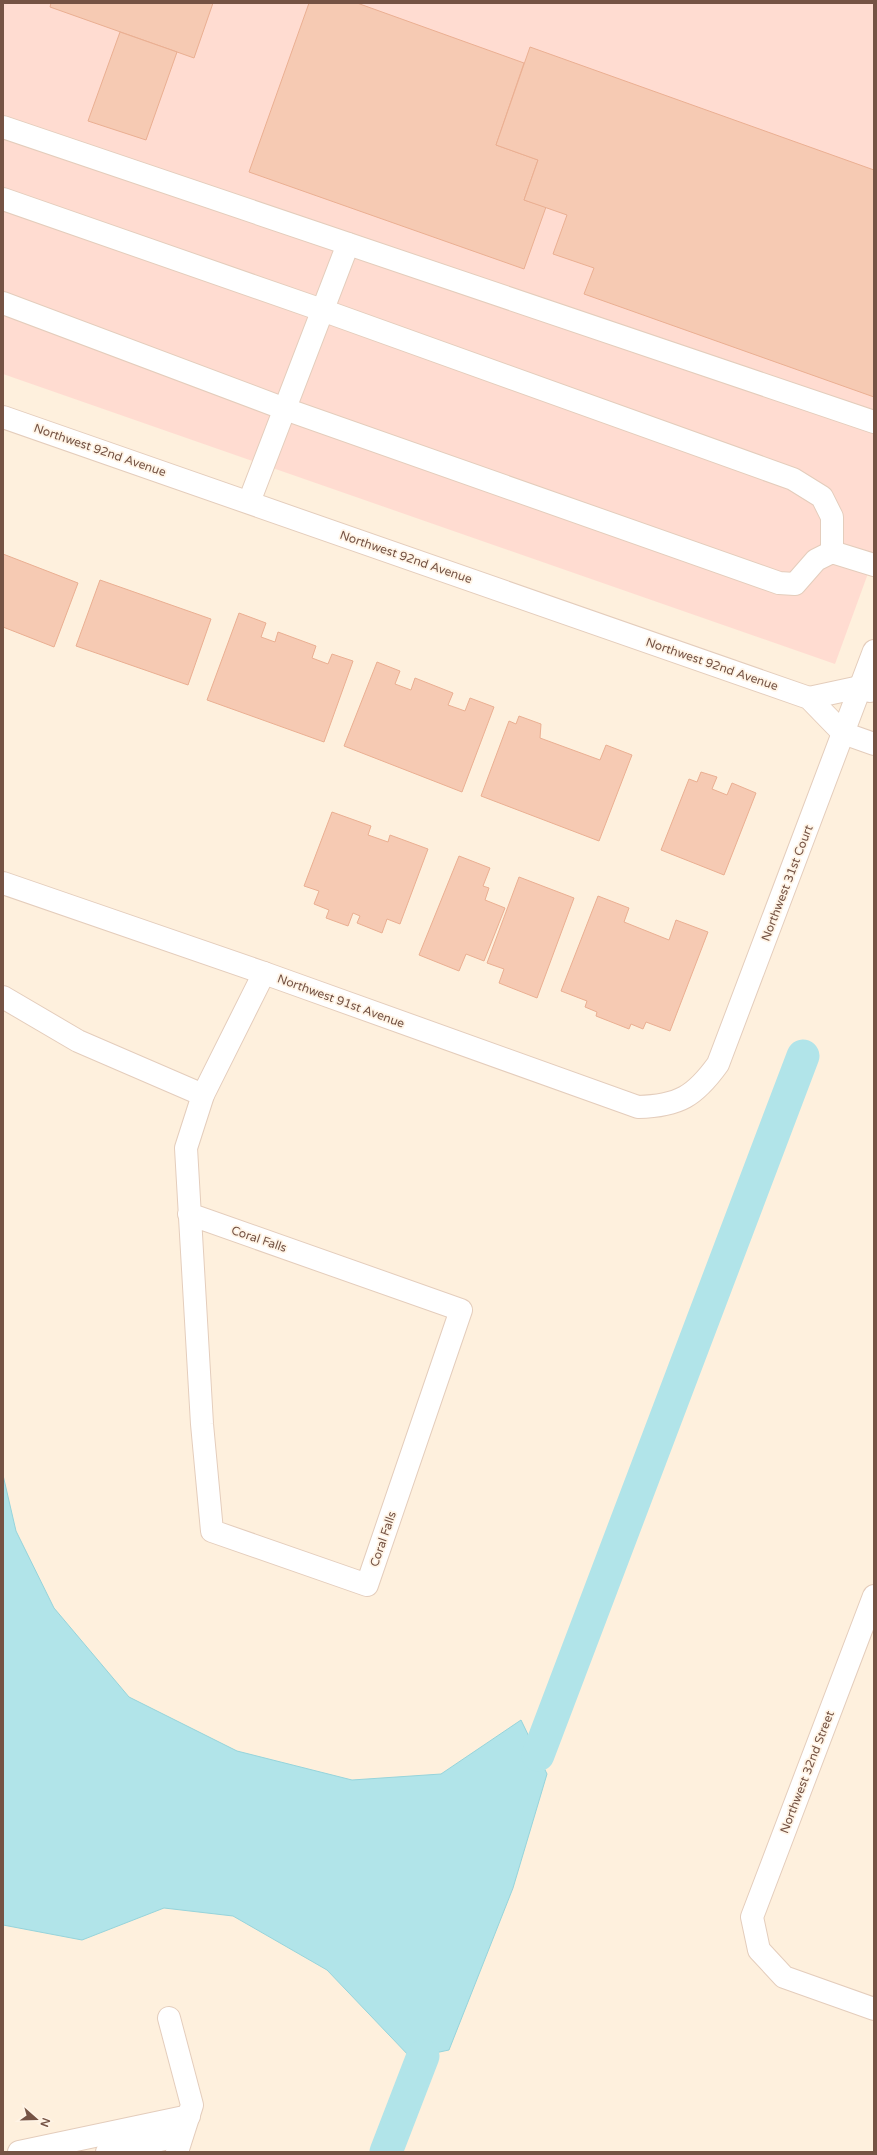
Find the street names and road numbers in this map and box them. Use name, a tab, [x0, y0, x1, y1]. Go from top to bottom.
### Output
street label: Northwest 92nd Avenue	[32, 421, 168, 479]
street label: Northwest 92nd Avenue	[338, 528, 474, 586]
street label: Northwest 92nd Avenue	[644, 635, 780, 693]
street label: Northwest 31st Court	[758, 823, 816, 943]
street label: Northwest 91st Avenue	[276, 971, 407, 1031]
street label: Coral Falls	[229, 1223, 289, 1255]
street label: Coral Falls	[367, 1509, 399, 1569]
street label: Northwest 32nd Street	[777, 1708, 837, 1835]

